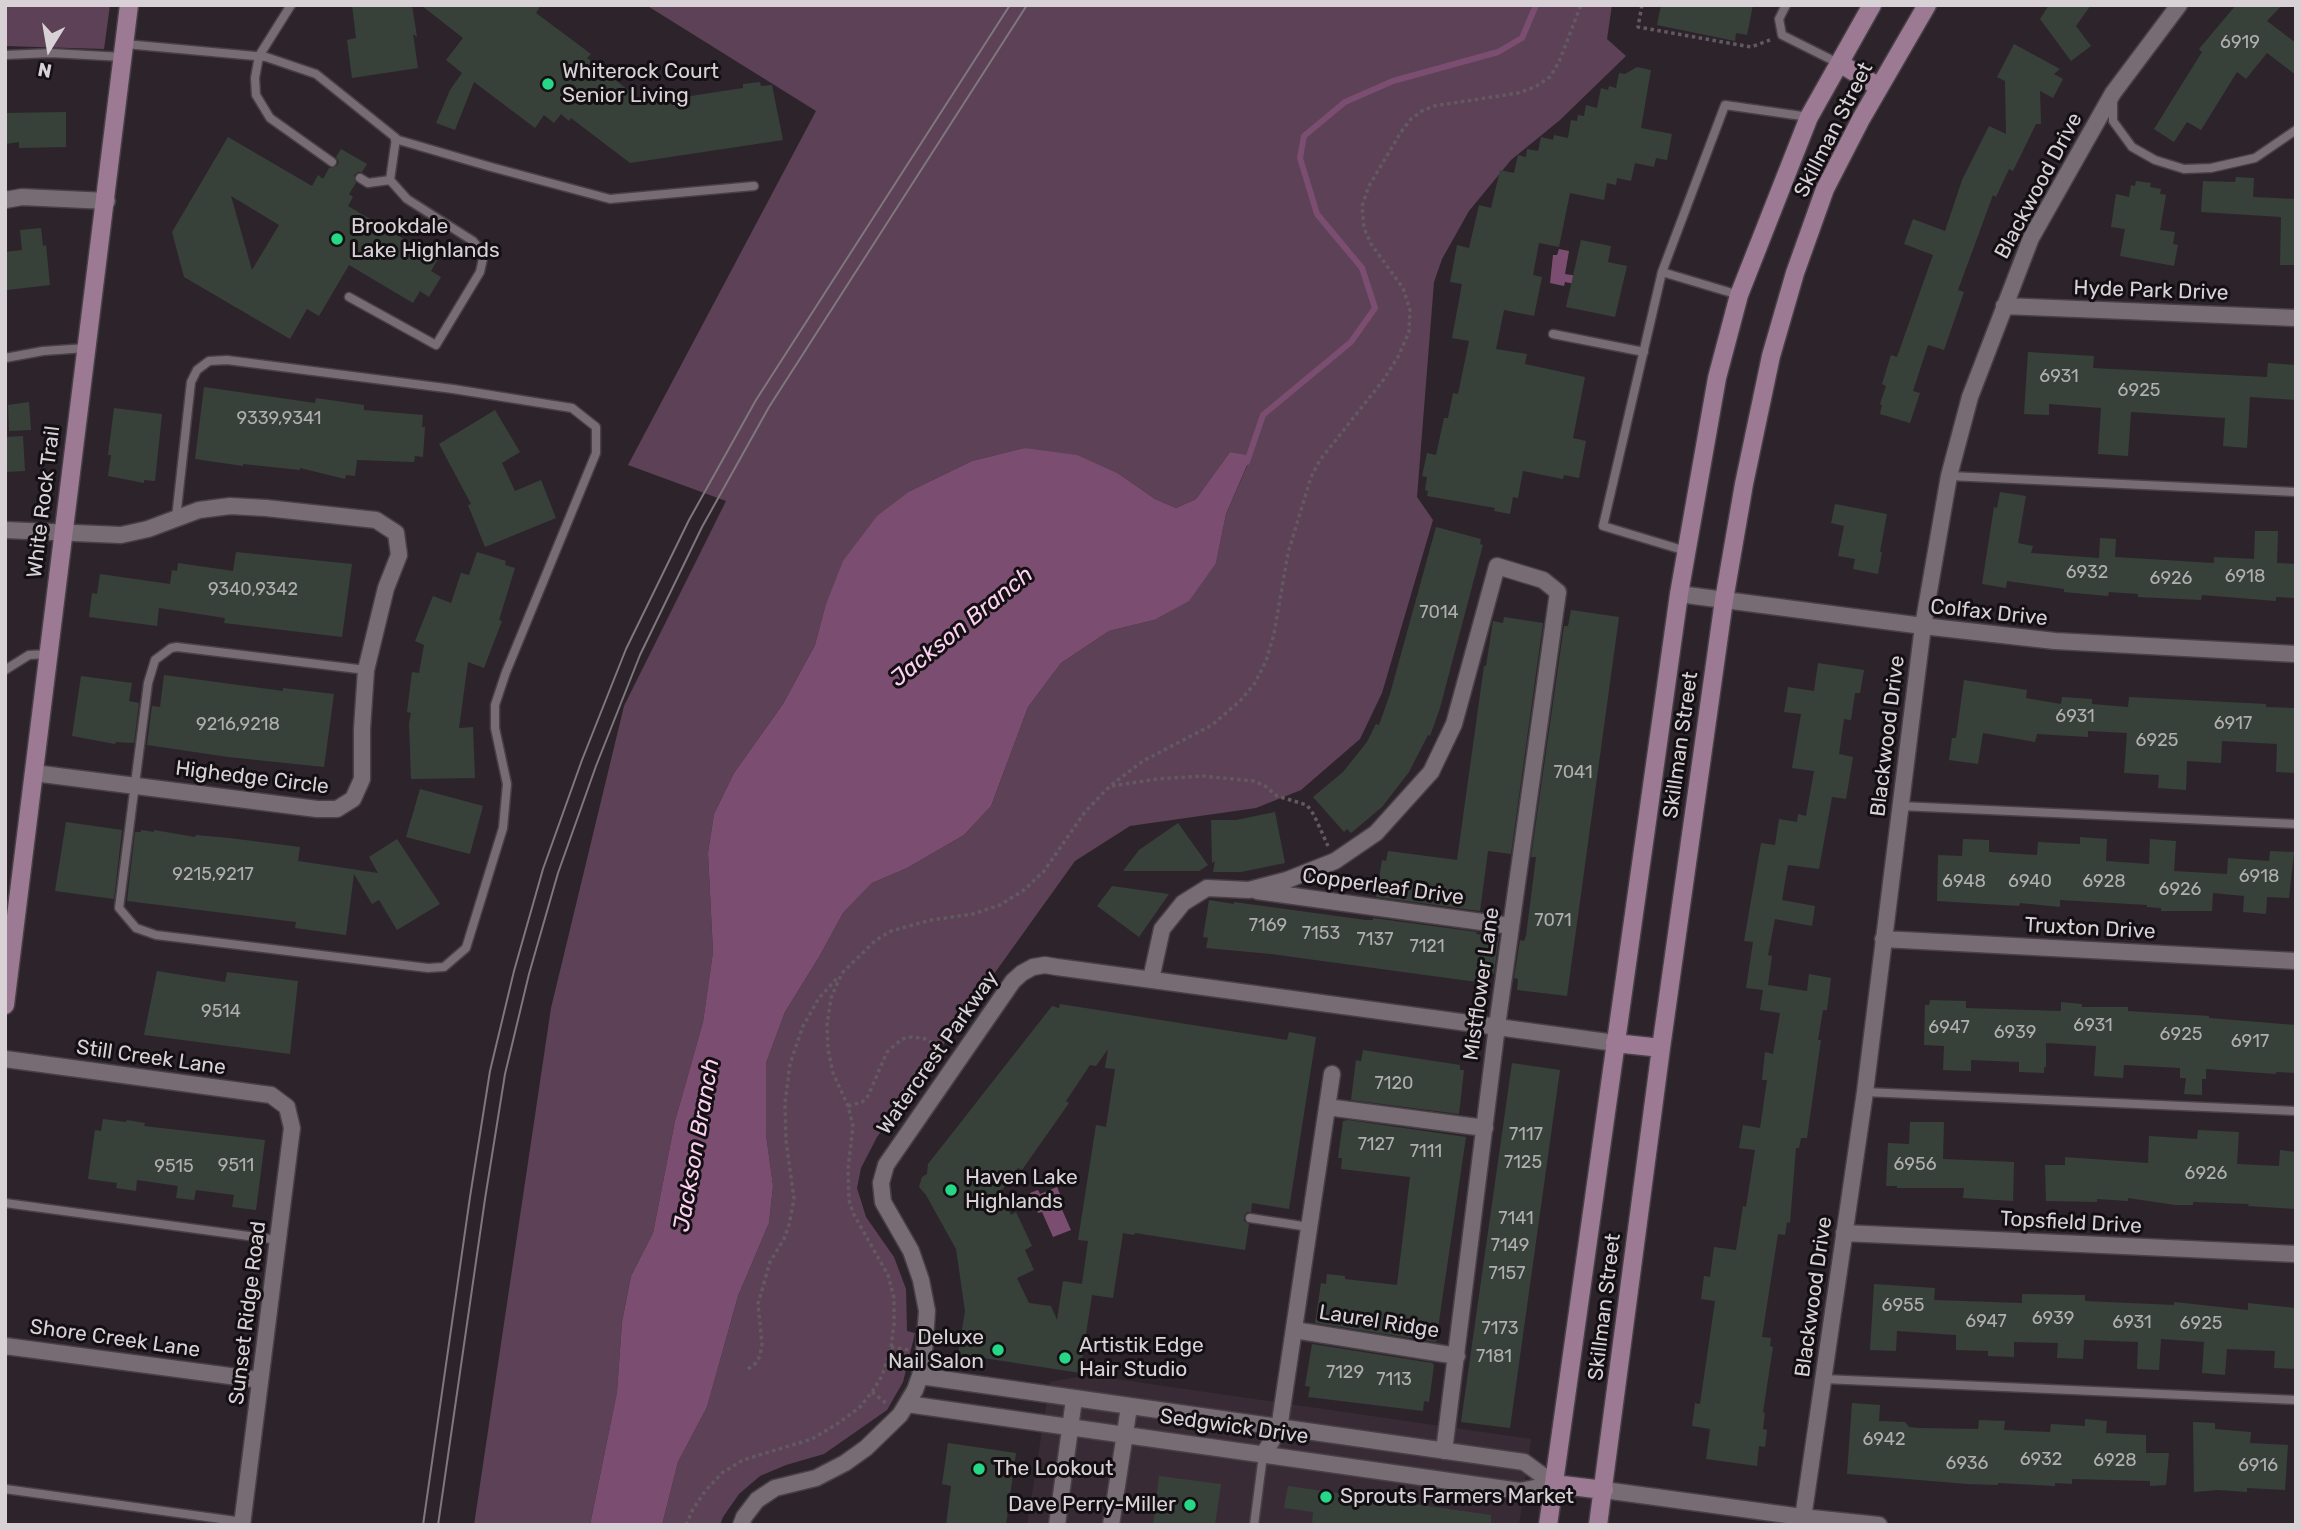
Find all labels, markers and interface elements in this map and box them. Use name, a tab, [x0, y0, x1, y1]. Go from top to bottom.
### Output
north arrow	[14, 14, 84, 84]
house number: 6919	[2220, 32, 2260, 54]
text: N	[36, 58, 54, 83]
street label: Skillman Street	[1789, 58, 1879, 202]
place label: Whiterock Court Senior Living	[562, 59, 719, 109]
marker: Whiterock Court Senior Living	[540, 76, 556, 92]
street label: Blackwood Drive	[1990, 109, 2088, 263]
place label: Brookdale Lake Highlands	[351, 214, 500, 264]
marker: Brookdale Lake Highlands	[329, 231, 345, 247]
street label: Hyde Park Drive	[2073, 276, 2229, 306]
house number: 6931	[2039, 366, 2079, 388]
house number: 6925	[2118, 380, 2160, 402]
house number: 9339,9341	[237, 408, 321, 430]
street label: White Rock Trail	[22, 424, 66, 580]
water label: Jackson Branch	[885, 561, 1039, 693]
house number: 6932	[2066, 562, 2108, 584]
house number: 6918	[2225, 566, 2265, 588]
house number: 6926	[2150, 568, 2192, 590]
house number: 9340,9342	[208, 579, 298, 601]
street label: Colfax Drive	[1929, 594, 2049, 632]
house number: 7014	[1419, 602, 1459, 624]
street label: Blackwood Drive	[1866, 654, 1910, 818]
street label: Skillman Street	[1658, 670, 1704, 820]
house number: 6931	[2055, 706, 2095, 728]
house number: 6917	[2214, 713, 2252, 735]
house number: 9216,9218	[196, 714, 280, 736]
house number: 6925	[2136, 730, 2178, 752]
street label: Highedge Circle	[174, 756, 330, 800]
house number: 7041	[1553, 762, 1593, 784]
street label: Copperleaf Drive	[1301, 863, 1465, 911]
house number: 9215,9217	[172, 864, 254, 886]
house number: 6918	[2239, 866, 2279, 888]
house number: 6948	[1942, 871, 1986, 893]
house number: 6940	[2008, 871, 2052, 893]
house number: 6928	[2082, 871, 2126, 893]
house number: 6926	[2159, 879, 2201, 901]
street label: Mistflower Lane	[1459, 906, 1505, 1062]
house number: 7071	[1534, 910, 1572, 932]
street label: Truxton Drive	[2024, 913, 2156, 945]
house number: 7169	[1249, 915, 1287, 937]
house number: 7153	[1302, 923, 1340, 945]
house number: 7137	[1357, 929, 1393, 951]
house number: 7121	[1409, 936, 1445, 958]
street label: Watercrest Parkway	[872, 966, 1004, 1140]
house number: 9514	[201, 1001, 241, 1023]
house number: 6931	[2073, 1015, 2113, 1037]
house number: 6947	[1928, 1017, 1970, 1039]
house number: 6939	[1994, 1022, 2036, 1044]
house number: 6925	[2160, 1024, 2202, 1046]
house number: 6917	[2231, 1031, 2269, 1053]
street label: Still Creek Lane	[75, 1035, 227, 1081]
water label: Jackson Branch	[668, 1056, 726, 1234]
house number: 7120	[1375, 1073, 1413, 1095]
house number: 7117	[1509, 1124, 1543, 1146]
house number: 7127	[1358, 1134, 1394, 1156]
house number: 7111	[1410, 1141, 1442, 1163]
house number: 7125	[1504, 1152, 1542, 1174]
house number: 6956	[1893, 1154, 1937, 1176]
house number: 9511	[218, 1155, 254, 1177]
house number: 9515	[154, 1156, 194, 1178]
house number: 6926	[2185, 1163, 2227, 1185]
place label: Haven Lake Highlands	[965, 1165, 1078, 1215]
marker: Haven Lake Highlands	[943, 1182, 959, 1198]
street label: Topsfield Drive	[1999, 1207, 2143, 1239]
house number: 7141	[1498, 1208, 1534, 1230]
street label: Blackwood Drive	[1790, 1215, 1838, 1379]
street label: Sunset Ridge Road	[224, 1220, 272, 1406]
street label: Skillman Street	[1583, 1232, 1627, 1382]
house number: 7149	[1491, 1235, 1529, 1257]
house number: 7157	[1489, 1263, 1525, 1285]
house number: 6955	[1882, 1295, 1924, 1317]
street label: Laurel Ridge	[1317, 1300, 1441, 1344]
house number: 6939	[2032, 1308, 2074, 1330]
house number: 6947	[1965, 1311, 2007, 1333]
house number: 6931	[2112, 1312, 2152, 1334]
house number: 6925	[2180, 1313, 2222, 1335]
street label: Shore Creek Lane	[28, 1315, 202, 1363]
house number: 7173	[1482, 1318, 1518, 1340]
place label: Deluxe Nail Salon	[888, 1325, 984, 1375]
place label: Artistik Edge Hair Studio	[1079, 1333, 1204, 1383]
marker: Deluxe Nail Salon	[990, 1342, 1006, 1358]
house number: 7181	[1476, 1346, 1512, 1368]
marker: Artistik Edge Hair Studio	[1057, 1350, 1073, 1366]
house number: 7129	[1326, 1362, 1364, 1384]
house number: 7113	[1376, 1369, 1412, 1391]
street label: Sedgwick Drive	[1158, 1404, 1310, 1450]
house number: 6942	[1862, 1429, 1906, 1451]
house number: 6932	[2020, 1449, 2062, 1471]
house number: 6928	[2093, 1450, 2137, 1472]
house number: 6936	[1946, 1453, 1988, 1475]
house number: 6916	[2238, 1455, 2278, 1477]
place label: The Lookout	[993, 1456, 1113, 1482]
marker: The Lookout	[971, 1461, 987, 1477]
place label: Sprouts Farmers Market	[1340, 1484, 1574, 1510]
marker: Sprouts Farmers Market	[1318, 1489, 1334, 1505]
place label: Dave Perry-Miller	[1008, 1492, 1176, 1518]
marker: Dave Perry-Miller	[1182, 1497, 1198, 1513]

